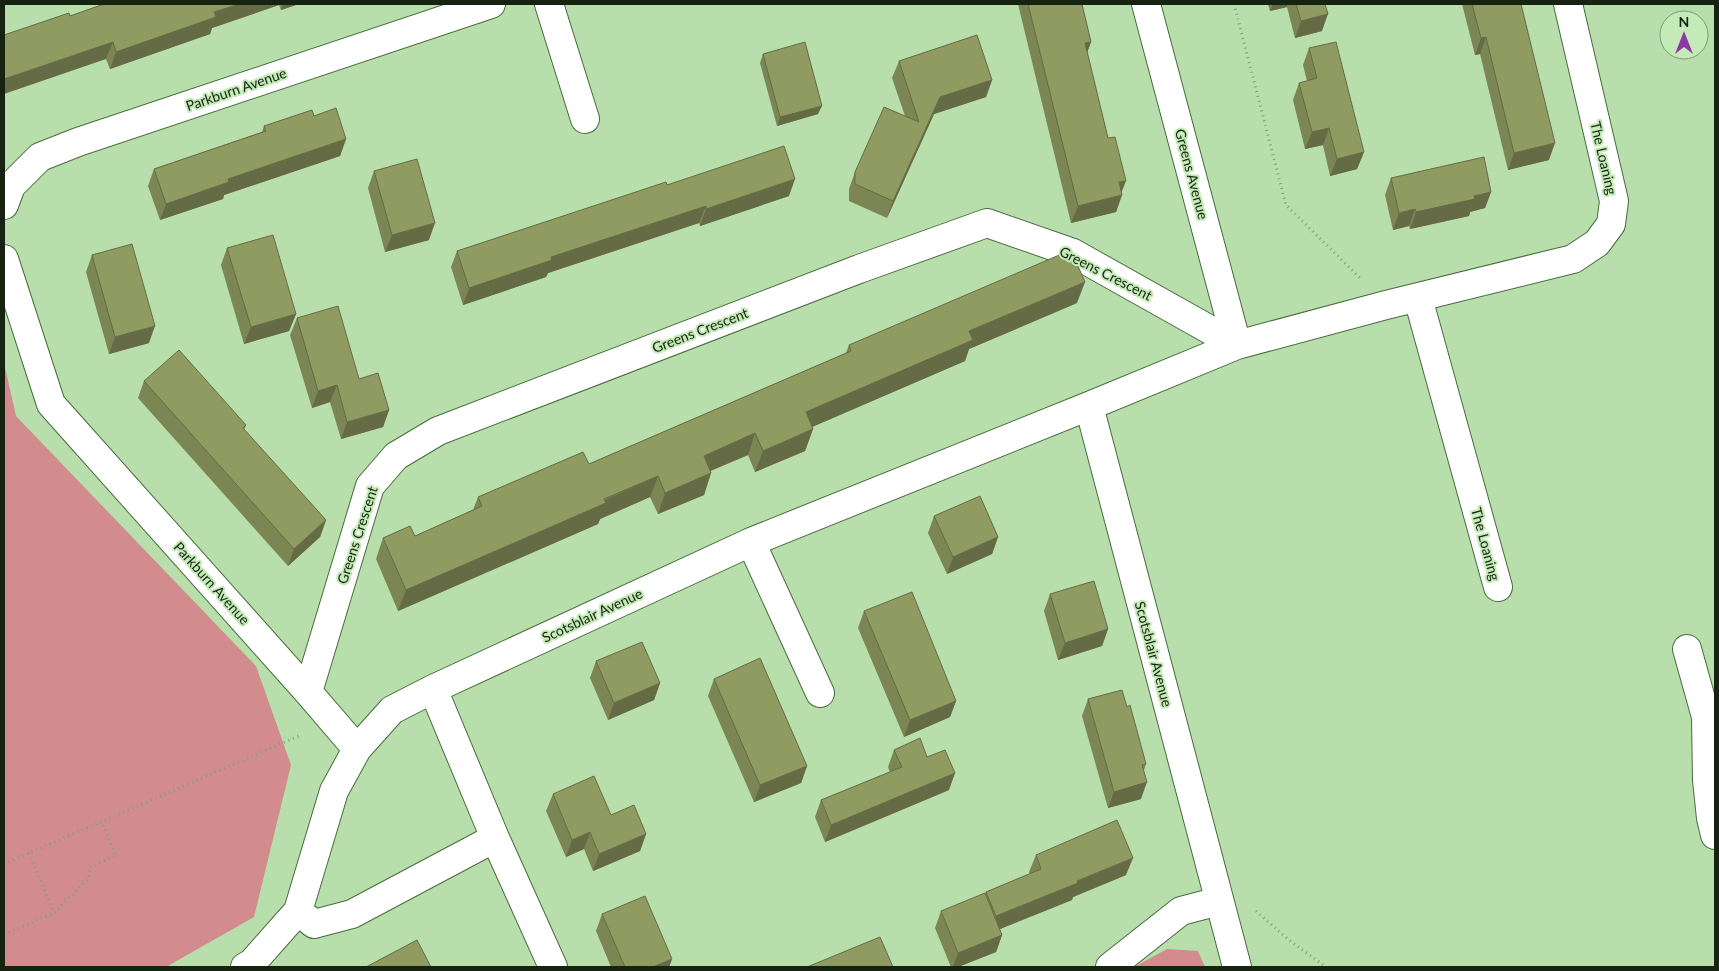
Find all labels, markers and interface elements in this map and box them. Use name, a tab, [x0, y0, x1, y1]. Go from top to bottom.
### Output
north arrow	[1659, 10, 1709, 60]
text: N	[1679, 13, 1689, 30]
street label: Parkburn Avenue	[183, 64, 289, 114]
street label: The Loaning	[1587, 120, 1621, 196]
street label: Greens Avenue	[1172, 127, 1212, 221]
street label: Greens Crescent	[1057, 242, 1155, 304]
street label: Greens Crescent	[650, 304, 750, 356]
street label: Greens Crescent	[333, 484, 381, 586]
street label: The Loaning	[1468, 506, 1504, 582]
street label: Parkburn Avenue	[170, 538, 254, 628]
street label: Scotsblair Avenue	[539, 584, 645, 646]
street label: Scotsblair Avenue	[1132, 599, 1176, 709]

